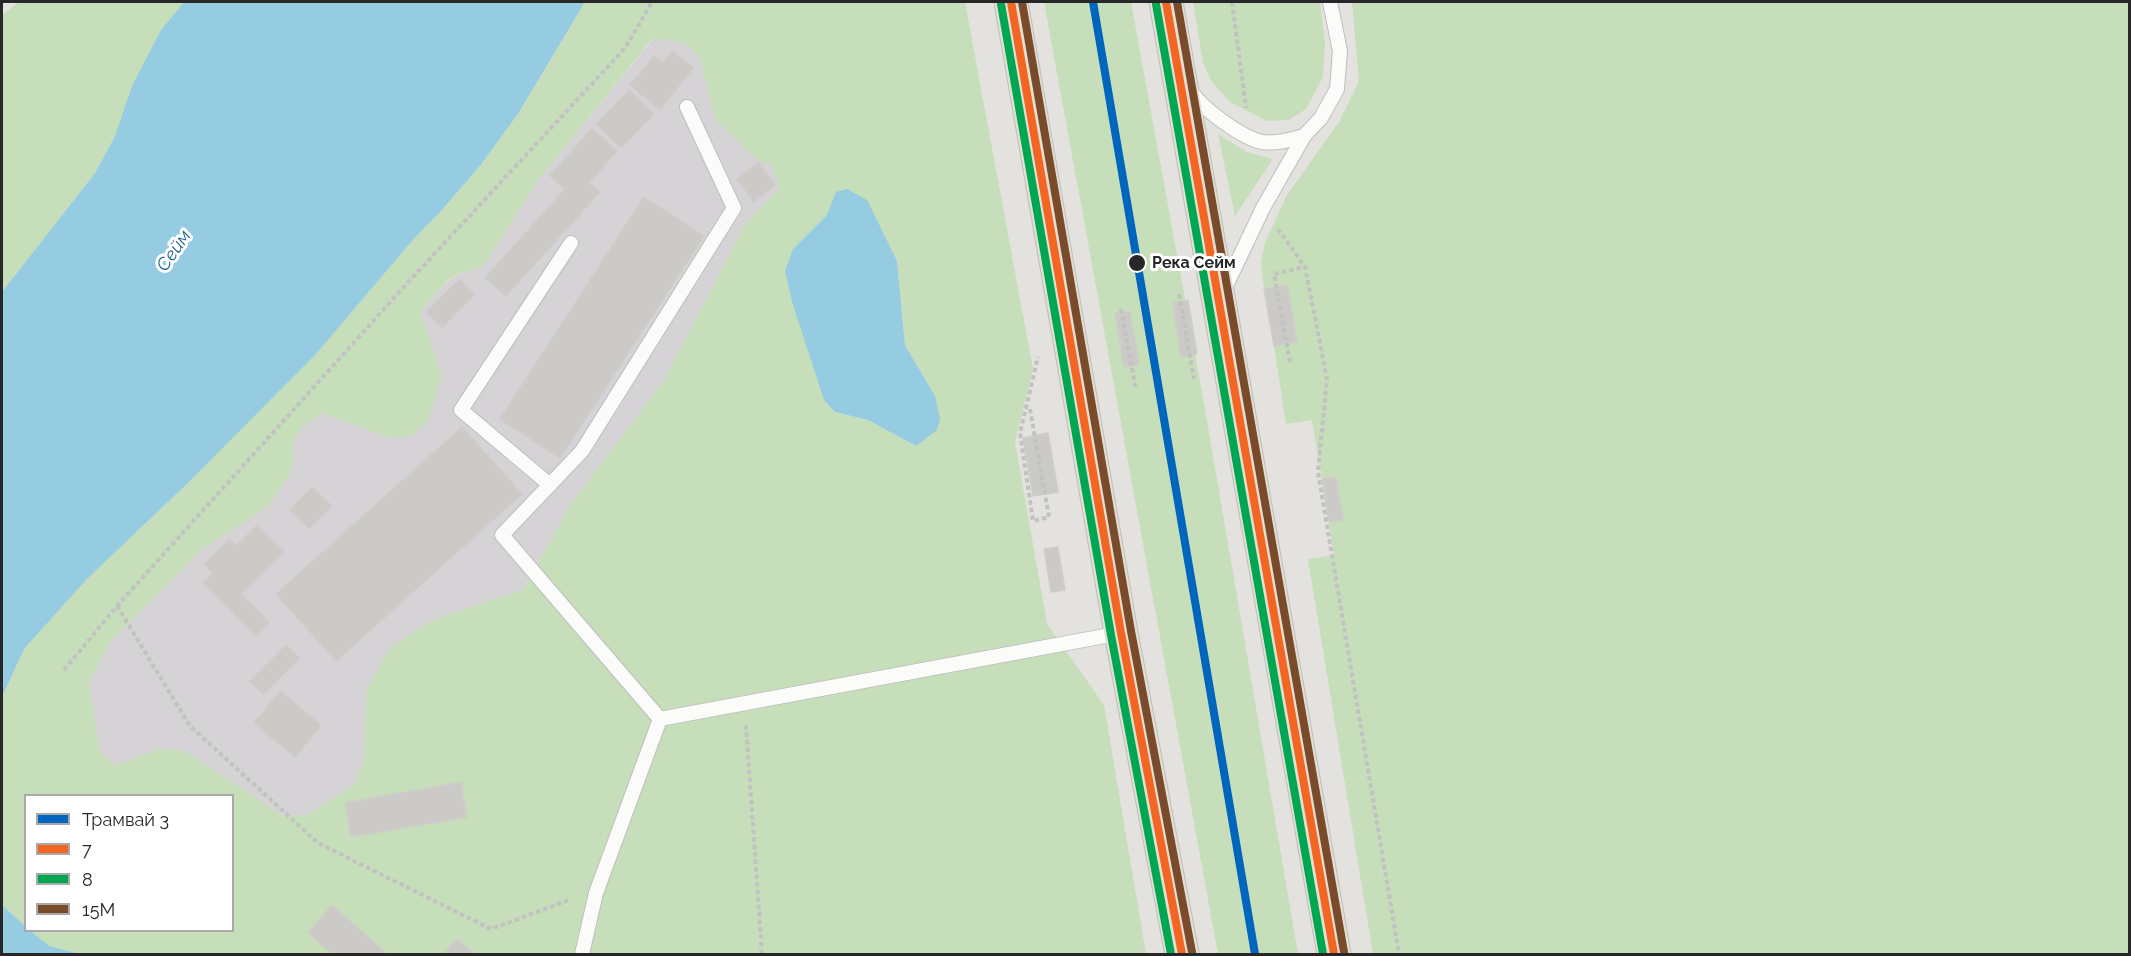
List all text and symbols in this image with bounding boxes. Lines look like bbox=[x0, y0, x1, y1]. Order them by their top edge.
water label: Сейм bbox=[152, 226, 196, 276]
marker: Река Сейм bbox=[1127, 253, 1147, 273]
place label: Река Сейм bbox=[1152, 253, 1236, 273]
legend bbox=[24, 794, 234, 932]
text: Трамвай 3 bbox=[82, 809, 169, 830]
text: 7 bbox=[82, 839, 92, 860]
text: 8 bbox=[82, 869, 93, 890]
text: 15М bbox=[82, 899, 115, 920]

